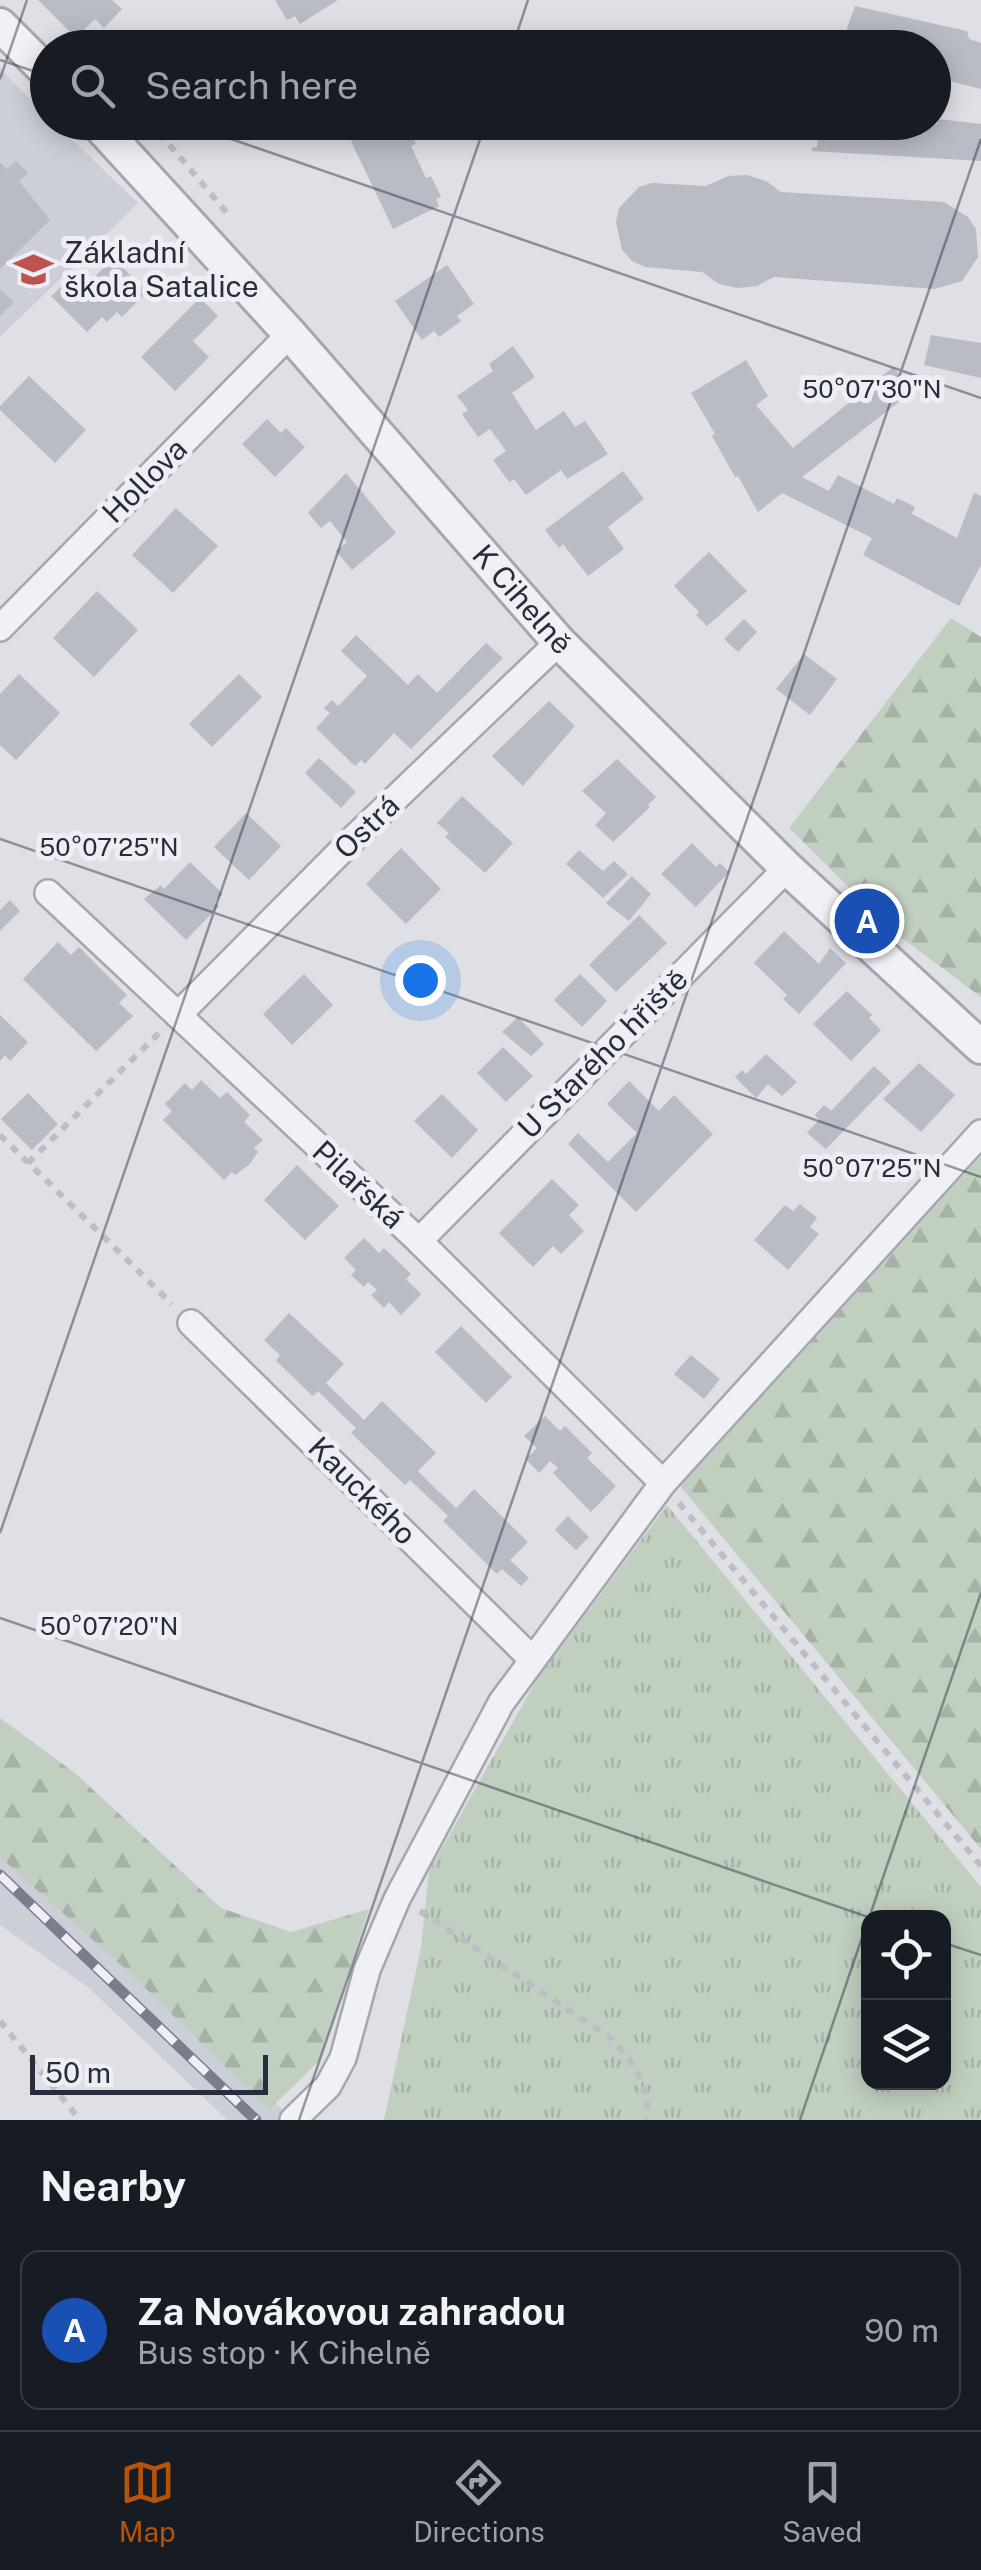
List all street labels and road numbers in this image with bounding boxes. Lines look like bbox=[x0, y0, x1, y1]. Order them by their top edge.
street label: Hollova bbox=[95, 431, 194, 530]
street label: K Cihelně bbox=[465, 537, 580, 661]
street label: Ostrá bbox=[326, 787, 406, 866]
street label: U Starého hřiště bbox=[510, 961, 695, 1146]
street label: Pilařská bbox=[305, 1133, 412, 1236]
street label: Kauckého bbox=[301, 1429, 424, 1552]

